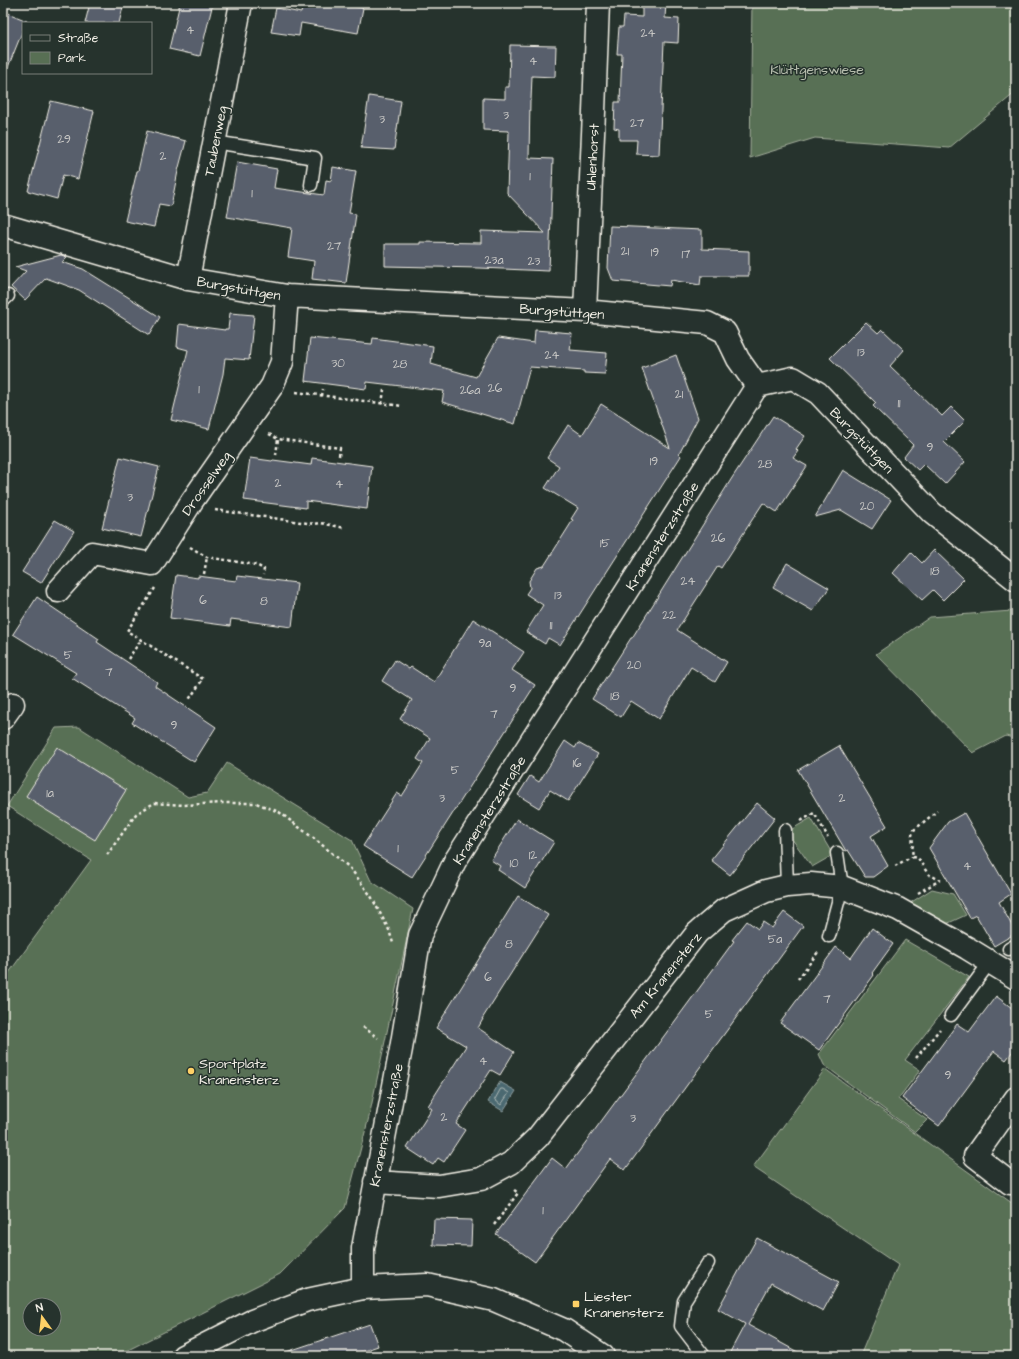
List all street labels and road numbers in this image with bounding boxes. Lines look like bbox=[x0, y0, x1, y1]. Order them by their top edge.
street label: Taubenweg bbox=[199, 104, 233, 178]
street label: Uhlenhorst bbox=[581, 123, 605, 191]
street label: Burgstüttgen bbox=[195, 272, 282, 306]
street label: Burgstüttgen bbox=[519, 299, 605, 325]
street label: Burgstüttgen bbox=[825, 403, 898, 478]
street label: Drosselweg bbox=[177, 447, 236, 520]
street label: Kranensterzstraße bbox=[621, 478, 705, 595]
street label: Kranensterzstraße bbox=[448, 752, 532, 869]
street label: Am Kranensterz bbox=[625, 928, 707, 1023]
street label: Kranensterzstraße bbox=[365, 1062, 409, 1188]

